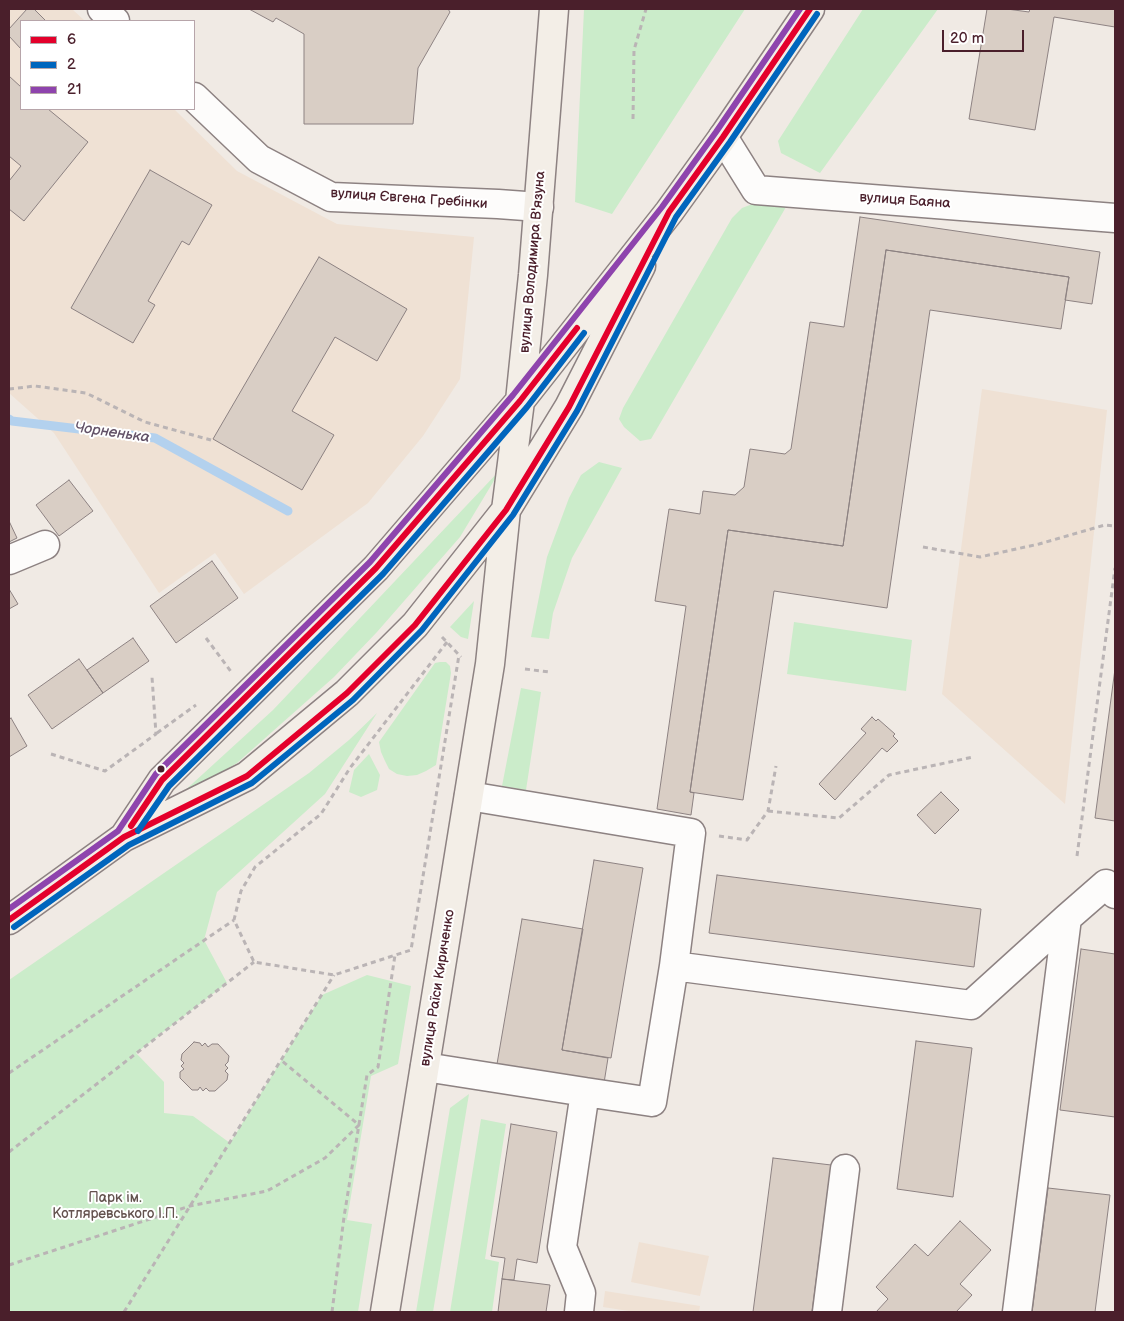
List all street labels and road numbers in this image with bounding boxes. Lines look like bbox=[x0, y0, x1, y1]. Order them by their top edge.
street label: вулиця Володимира В'язуна bbox=[517, 170, 549, 354]
street label: вулиця Євгена Гребінки bbox=[330, 185, 488, 213]
street label: вулиця Баяна bbox=[859, 189, 951, 213]
street label: вулиця Раїси Кириченко bbox=[417, 909, 459, 1067]

